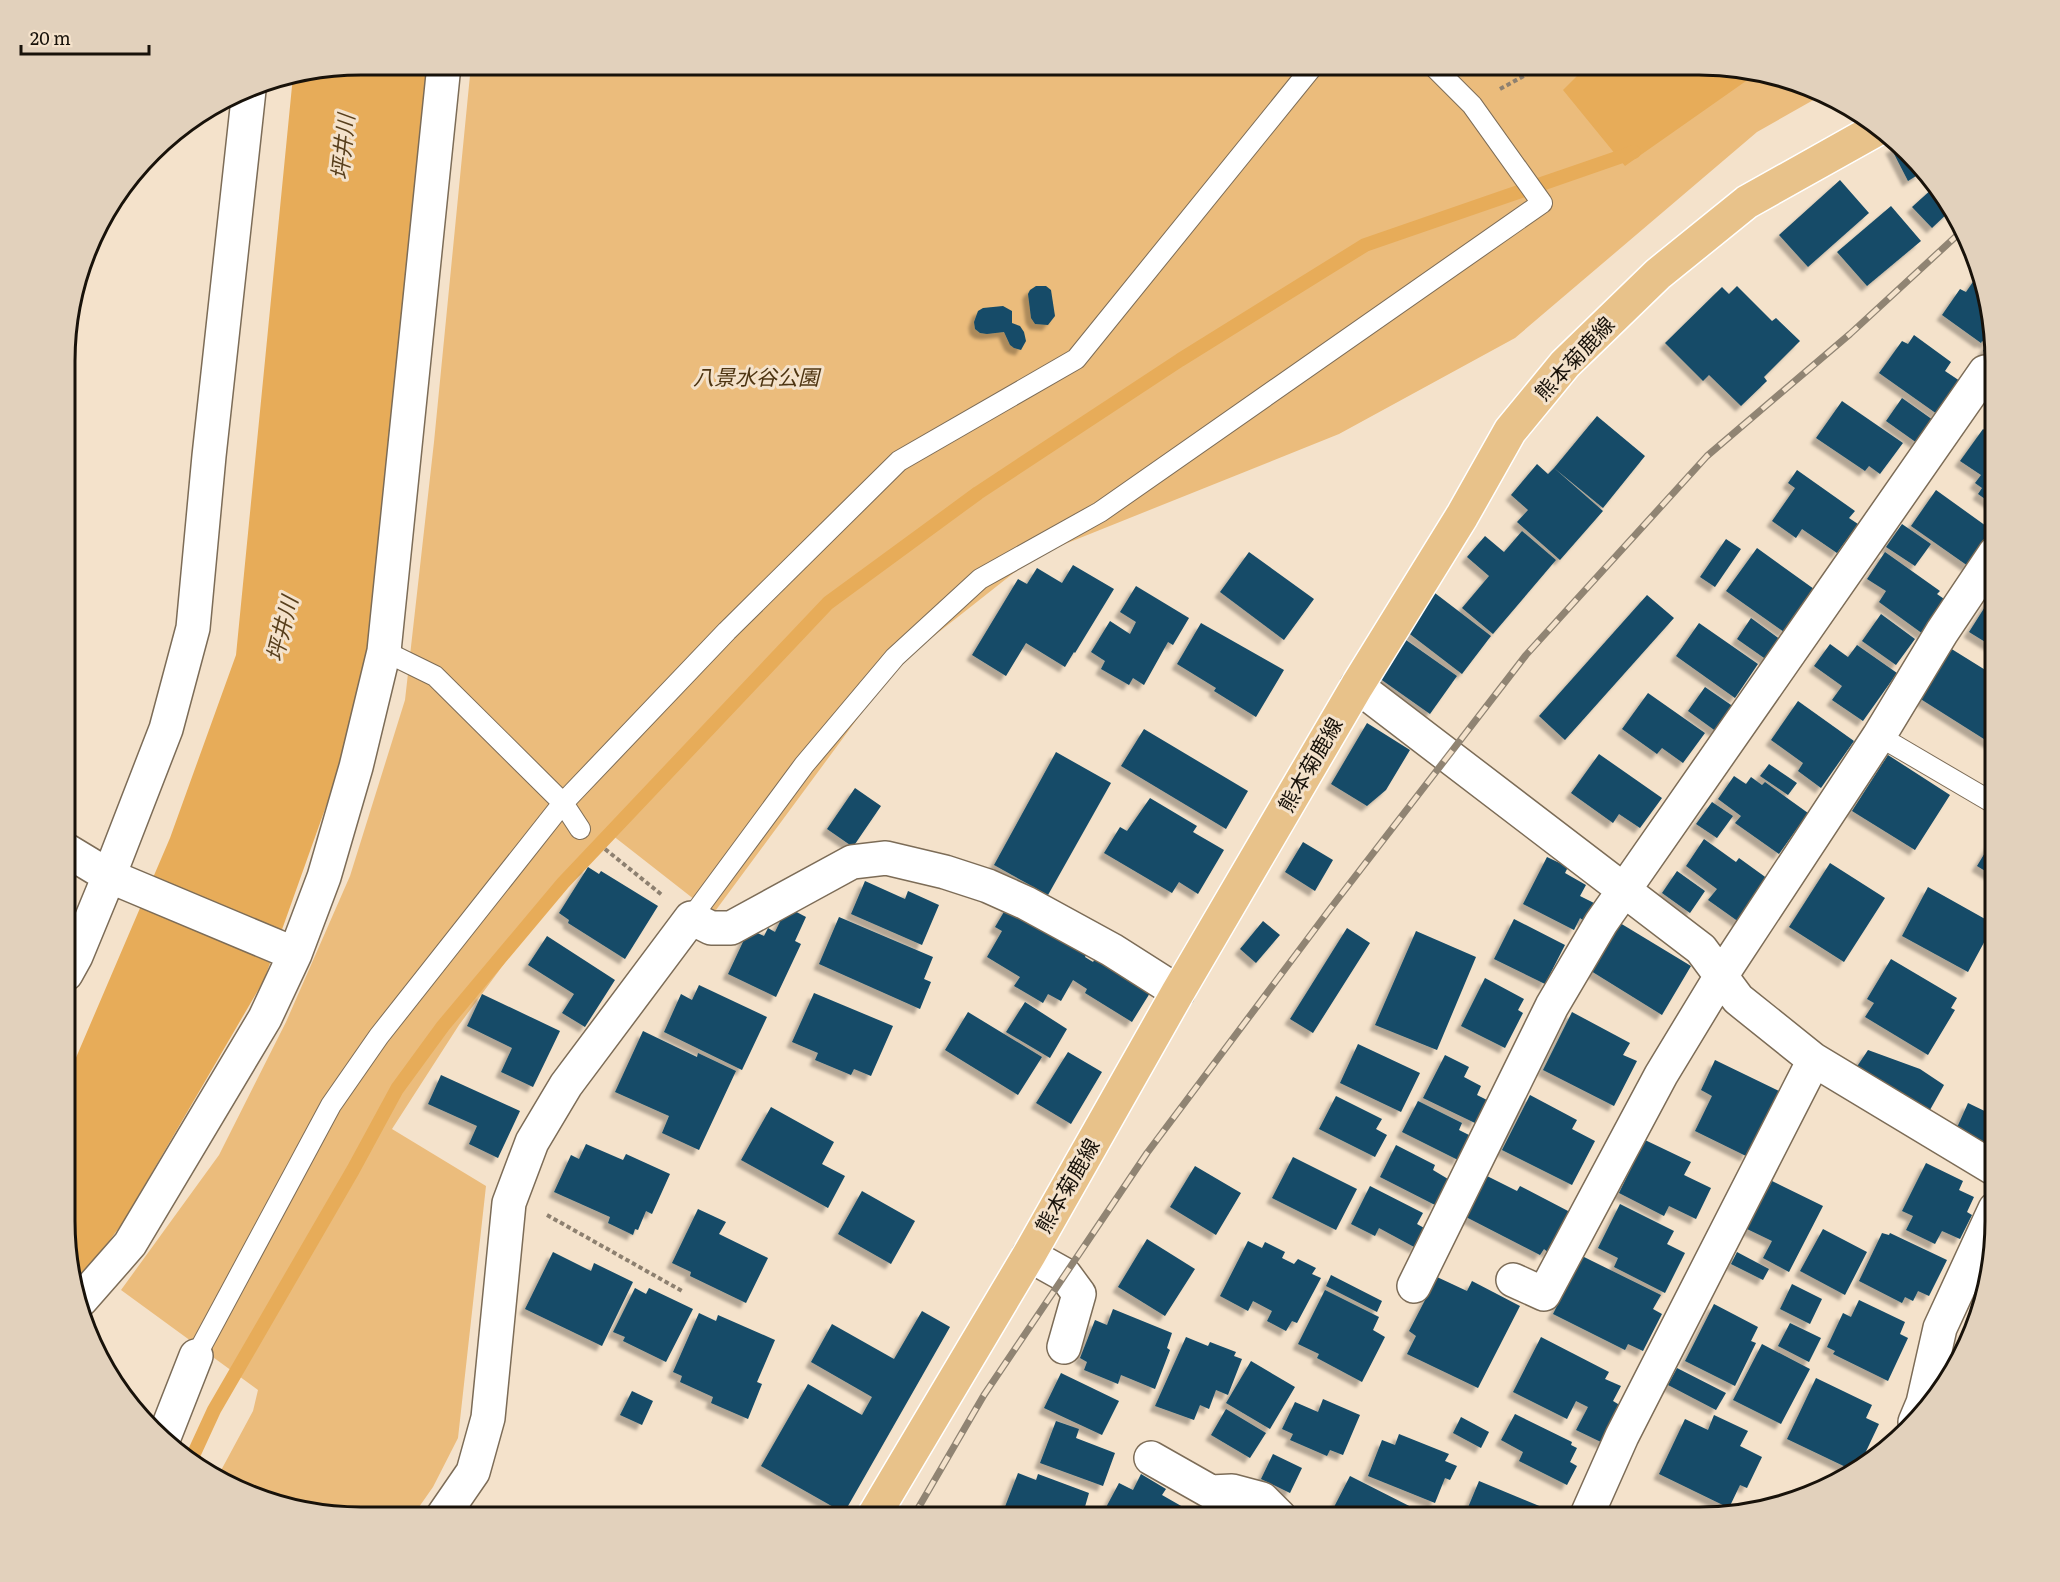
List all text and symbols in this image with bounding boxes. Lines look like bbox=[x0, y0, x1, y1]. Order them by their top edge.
scale bar bbox=[21, 18, 148, 56]
text: 20 m bbox=[30, 24, 71, 51]
water label: 坪井川 bbox=[322, 110, 362, 181]
street label: 熊本菊鹿線 bbox=[1526, 308, 1620, 406]
park label: 八景水谷公園 bbox=[693, 360, 822, 391]
water label: 坪井川 bbox=[257, 591, 305, 665]
street label: 熊本菊鹿線 bbox=[1269, 711, 1349, 817]
street label: 熊本菊鹿線 bbox=[1026, 1132, 1106, 1238]

